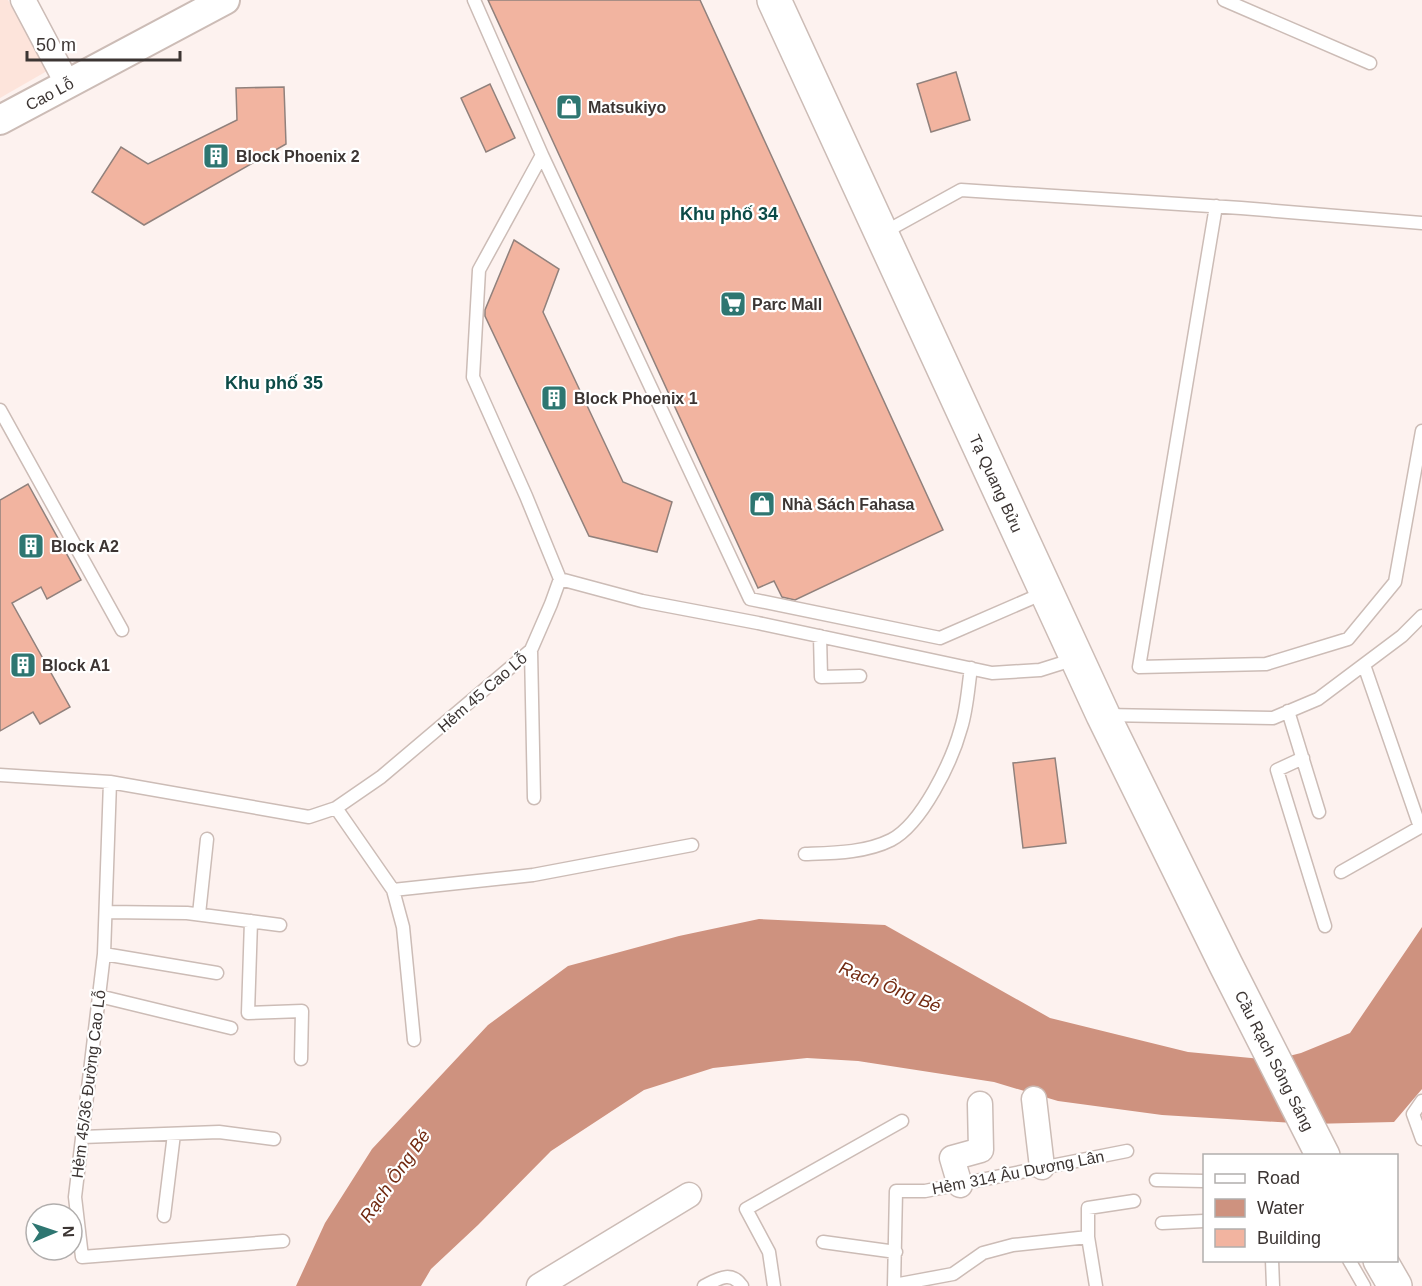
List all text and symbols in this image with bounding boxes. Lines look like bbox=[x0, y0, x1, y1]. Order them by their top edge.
scale bar bbox=[27, 24, 180, 62]
text: 50 m bbox=[36, 35, 76, 55]
street label: Cao Lỗ bbox=[23, 74, 77, 114]
shop icon: Matsukiyo bbox=[554, 92, 584, 122]
place label: Matsukiyo bbox=[588, 99, 666, 116]
building icon: Block Phoenix 2 bbox=[201, 141, 231, 171]
place label: Block Phoenix 2 bbox=[236, 148, 360, 165]
district label: Khu phố 34 bbox=[680, 204, 778, 224]
supermarket icon: Parc Mall bbox=[718, 289, 748, 319]
place label: Parc Mall bbox=[752, 296, 822, 313]
district label: Khu phố 35 bbox=[225, 373, 323, 393]
building icon: Block Phoenix 1 bbox=[539, 383, 569, 413]
place label: Block Phoenix 1 bbox=[574, 390, 698, 407]
street label: Tạ Quang Bửu bbox=[966, 432, 1026, 535]
shop icon: Nhà Sách Fahasa bbox=[747, 489, 777, 519]
place label: Nhà Sách Fahasa bbox=[782, 496, 915, 513]
building icon: Block A2 bbox=[16, 531, 46, 561]
place label: Block A2 bbox=[51, 538, 119, 555]
street label: Hẻm 45 Cao Lỗ bbox=[434, 648, 530, 736]
building icon: Block A1 bbox=[8, 650, 38, 680]
place label: Block A1 bbox=[42, 657, 110, 674]
water label: Rạch Ông Bé bbox=[836, 957, 944, 1017]
street label: Cầu Rạch Sông Sáng bbox=[1232, 988, 1317, 1134]
street label: Hẻm 45/36 Đường Cao Lỗ bbox=[68, 989, 108, 1179]
water label: Rạch Ông Bé bbox=[355, 1125, 434, 1226]
street label: Hẻm 314 Âu Dương Lân bbox=[930, 1146, 1106, 1198]
legend bbox=[1203, 1154, 1398, 1262]
text: Road bbox=[1257, 1168, 1300, 1188]
text: Water bbox=[1257, 1198, 1304, 1218]
north arrow bbox=[24, 1202, 84, 1262]
text: N bbox=[60, 1225, 77, 1238]
text: Building bbox=[1257, 1228, 1321, 1248]

